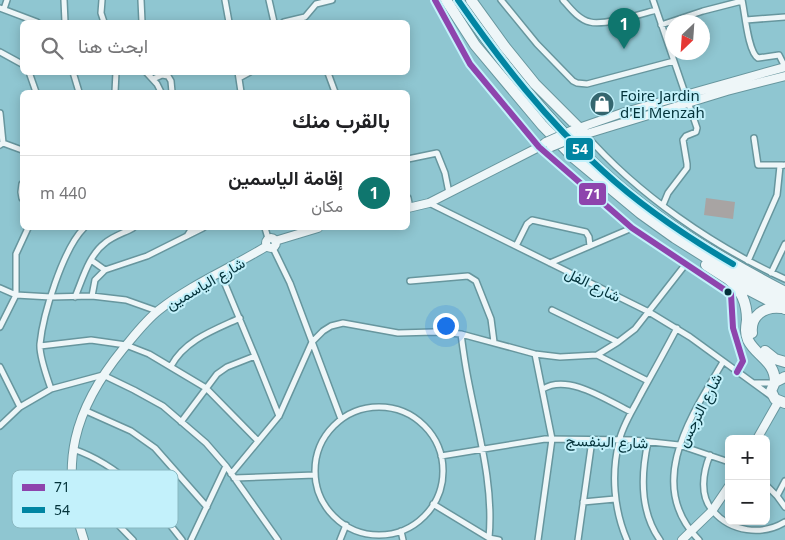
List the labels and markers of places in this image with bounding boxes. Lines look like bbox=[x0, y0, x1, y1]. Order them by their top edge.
pin: 1 bbox=[608, 8, 640, 49]
place label: Foire Jardin d'El Menzah bbox=[620, 85, 705, 122]
shop icon: Foire Jardin d'El Menzah bbox=[589, 91, 615, 117]
unlabelled marker bbox=[723, 287, 733, 297]

